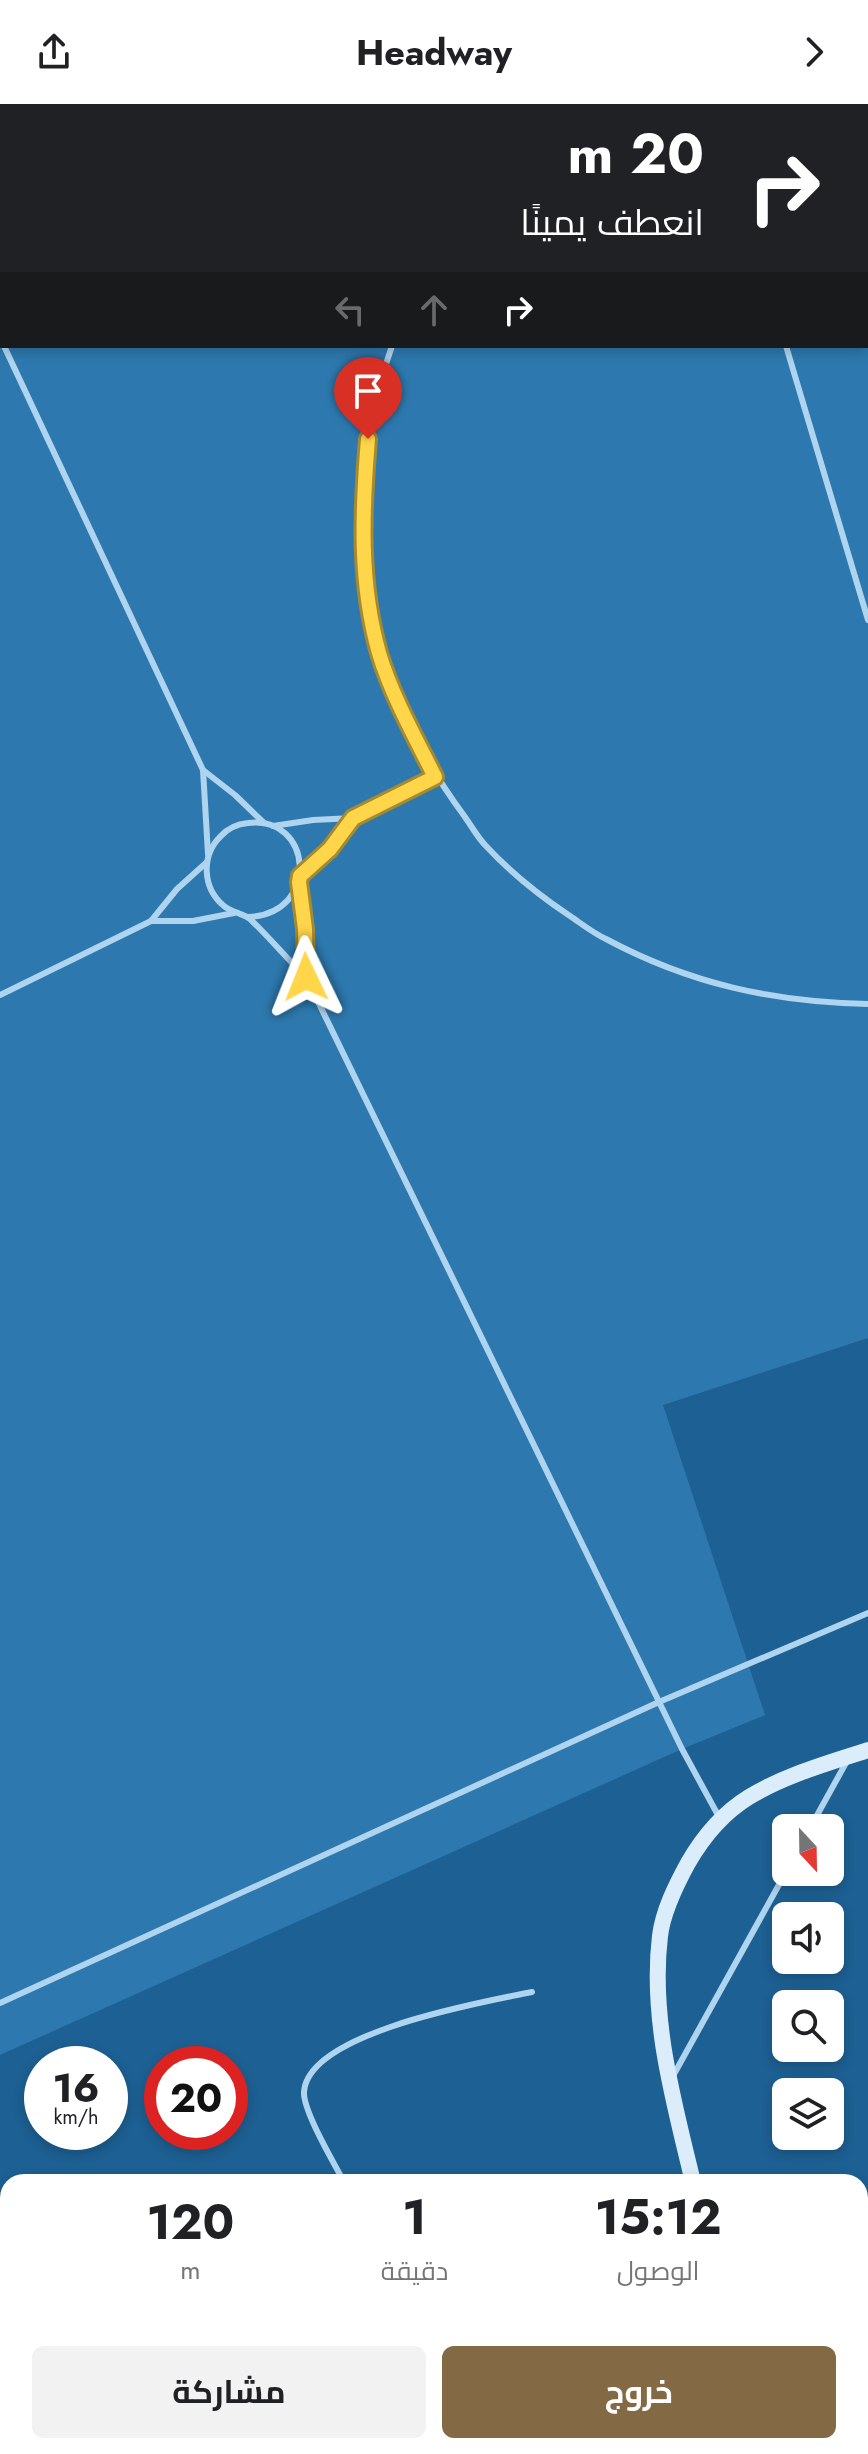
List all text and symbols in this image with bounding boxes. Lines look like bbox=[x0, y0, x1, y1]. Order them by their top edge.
text: Headway bbox=[356, 26, 512, 78]
icon: share bbox=[32, 30, 76, 74]
icon: forward bbox=[792, 30, 836, 74]
text: 20 m bbox=[567, 113, 704, 194]
icon: right bbox=[732, 136, 836, 240]
text: انعطف يمينًا bbox=[520, 196, 704, 248]
icon: left bbox=[328, 288, 372, 332]
icon: ahead bbox=[412, 288, 456, 332]
icon: right bbox=[496, 288, 540, 332]
pin bbox=[334, 357, 402, 439]
icon: arrive bbox=[346, 369, 390, 413]
position arrow bbox=[264, 935, 348, 1019]
north arrow bbox=[772, 1814, 844, 1886]
map controls bbox=[772, 1814, 844, 2150]
button: sound bbox=[772, 1902, 844, 1974]
button: search bbox=[772, 1990, 844, 2062]
speed limit sign: 20 bbox=[144, 2046, 248, 2150]
text: 16 bbox=[52, 2059, 100, 2117]
button: layers bbox=[772, 2078, 844, 2150]
text: km/h bbox=[53, 2103, 99, 2132]
text: 1 bbox=[402, 2183, 427, 2252]
text: 15:12 bbox=[595, 2183, 722, 2252]
text: 120 bbox=[146, 2188, 234, 2257]
text: m bbox=[180, 2251, 200, 2289]
text: دقيقة bbox=[381, 2252, 448, 2290]
text: الوصول bbox=[617, 2252, 700, 2290]
button: مشاركة bbox=[32, 2346, 426, 2438]
button: خروج bbox=[442, 2346, 836, 2438]

